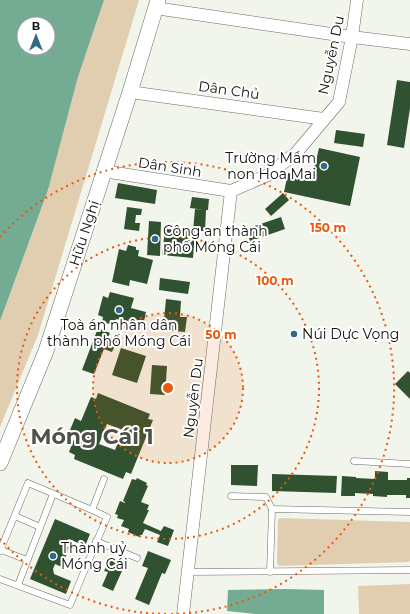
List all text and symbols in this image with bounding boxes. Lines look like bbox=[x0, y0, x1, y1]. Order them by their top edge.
street label: Nguyễn Du bbox=[314, 14, 348, 96]
north arrow bbox=[16, 16, 56, 56]
text: B bbox=[32, 19, 40, 33]
street label: Dân Chủ bbox=[197, 77, 261, 103]
place label: Trường Mầm non Hoa Mai bbox=[225, 149, 316, 183]
street label: Dân Sinh bbox=[137, 153, 203, 181]
marker: Trường Mầm non Hoa Mai bbox=[319, 161, 329, 171]
street label: Hữu Nghị bbox=[65, 198, 103, 268]
text: 150 m bbox=[310, 220, 346, 235]
place label: Công an thành phố Móng Cái bbox=[163, 222, 268, 256]
marker: Công an thành phố Móng Cái bbox=[150, 234, 160, 244]
text: 100 m bbox=[257, 273, 293, 288]
marker: Toà án nhân dân thành phố Móng Cái bbox=[114, 305, 124, 315]
place label: Toà án nhân dân thành phố Móng Cái bbox=[47, 316, 191, 350]
place label: Núi Dực Vọng bbox=[302, 325, 399, 343]
text: 50 m bbox=[205, 327, 237, 342]
marker: Núi Dực Vọng bbox=[289, 329, 299, 339]
street label: Nguyễn Du bbox=[179, 357, 207, 439]
centre of rings bbox=[161, 381, 175, 395]
district label: Móng Cái 1 bbox=[30, 423, 154, 450]
place label: Thành uỷ Móng Cái bbox=[61, 539, 128, 573]
marker: Thành uỷ Móng Cái bbox=[48, 551, 58, 561]

